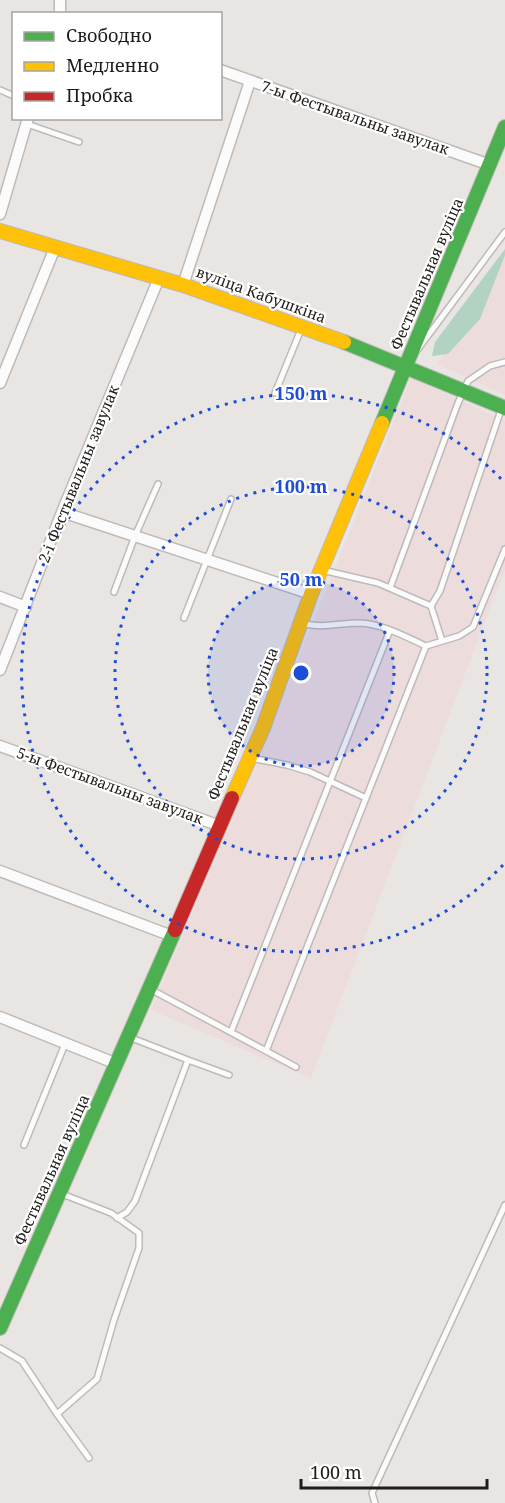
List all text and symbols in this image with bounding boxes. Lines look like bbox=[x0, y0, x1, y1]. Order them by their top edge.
legend bbox=[12, 12, 222, 120]
text: Свободно bbox=[66, 23, 152, 47]
text: Медленно bbox=[66, 53, 159, 77]
street label: 7-ы Фестывальны завулак bbox=[259, 75, 452, 159]
text: Пробка bbox=[66, 83, 133, 107]
street label: Фестывальная вуліца bbox=[385, 195, 467, 353]
street label: вуліца Кабушкіна bbox=[194, 261, 329, 327]
text: 150 m bbox=[275, 381, 328, 405]
street label: 2-і Фестывальны завулак bbox=[33, 382, 123, 566]
text: 100 m bbox=[275, 474, 328, 498]
text: 50 m bbox=[280, 567, 323, 591]
street label: Фестывальная вуліца bbox=[202, 644, 282, 803]
centre of rings bbox=[291, 663, 311, 683]
street label: 5-ы Фестывальны завулак bbox=[14, 742, 207, 828]
street label: Фестывальная вуліца bbox=[9, 1091, 93, 1248]
scale bar bbox=[301, 1452, 487, 1490]
text: 100 m bbox=[310, 1460, 362, 1484]

